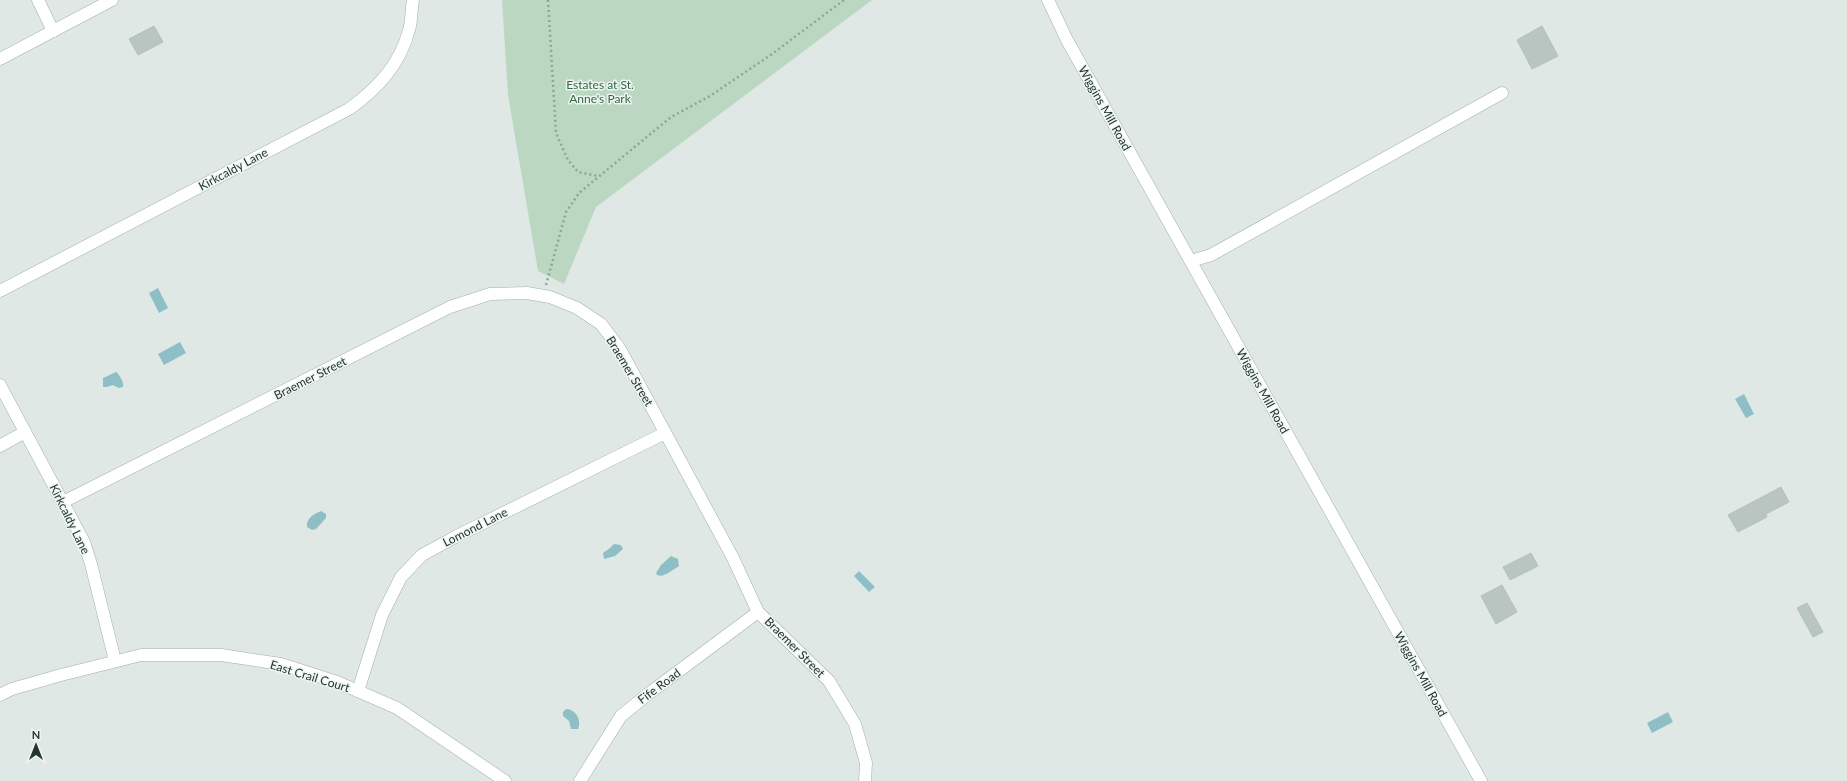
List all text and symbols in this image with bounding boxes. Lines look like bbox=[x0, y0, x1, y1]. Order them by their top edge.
street label: Wiggins Mill Road bbox=[1075, 63, 1135, 153]
park label: Estates at St. Anne's Park bbox=[566, 77, 634, 106]
street label: Kirkcaldy Lane bbox=[196, 144, 270, 194]
street label: Braemer Street bbox=[603, 333, 657, 409]
street label: Wiggins Mill Road bbox=[1233, 346, 1293, 436]
street label: Braemer Street bbox=[271, 353, 349, 403]
street label: Kirkcaldy Lane bbox=[47, 481, 93, 557]
street label: Lomond Lane bbox=[440, 504, 510, 550]
street label: Braemer Street bbox=[762, 614, 829, 681]
street label: Wiggins Mill Road bbox=[1391, 629, 1451, 719]
street label: East Crail Court bbox=[268, 657, 352, 695]
street label: Fife Road bbox=[635, 665, 683, 707]
north arrow bbox=[16, 725, 56, 765]
text: N bbox=[32, 728, 40, 741]

